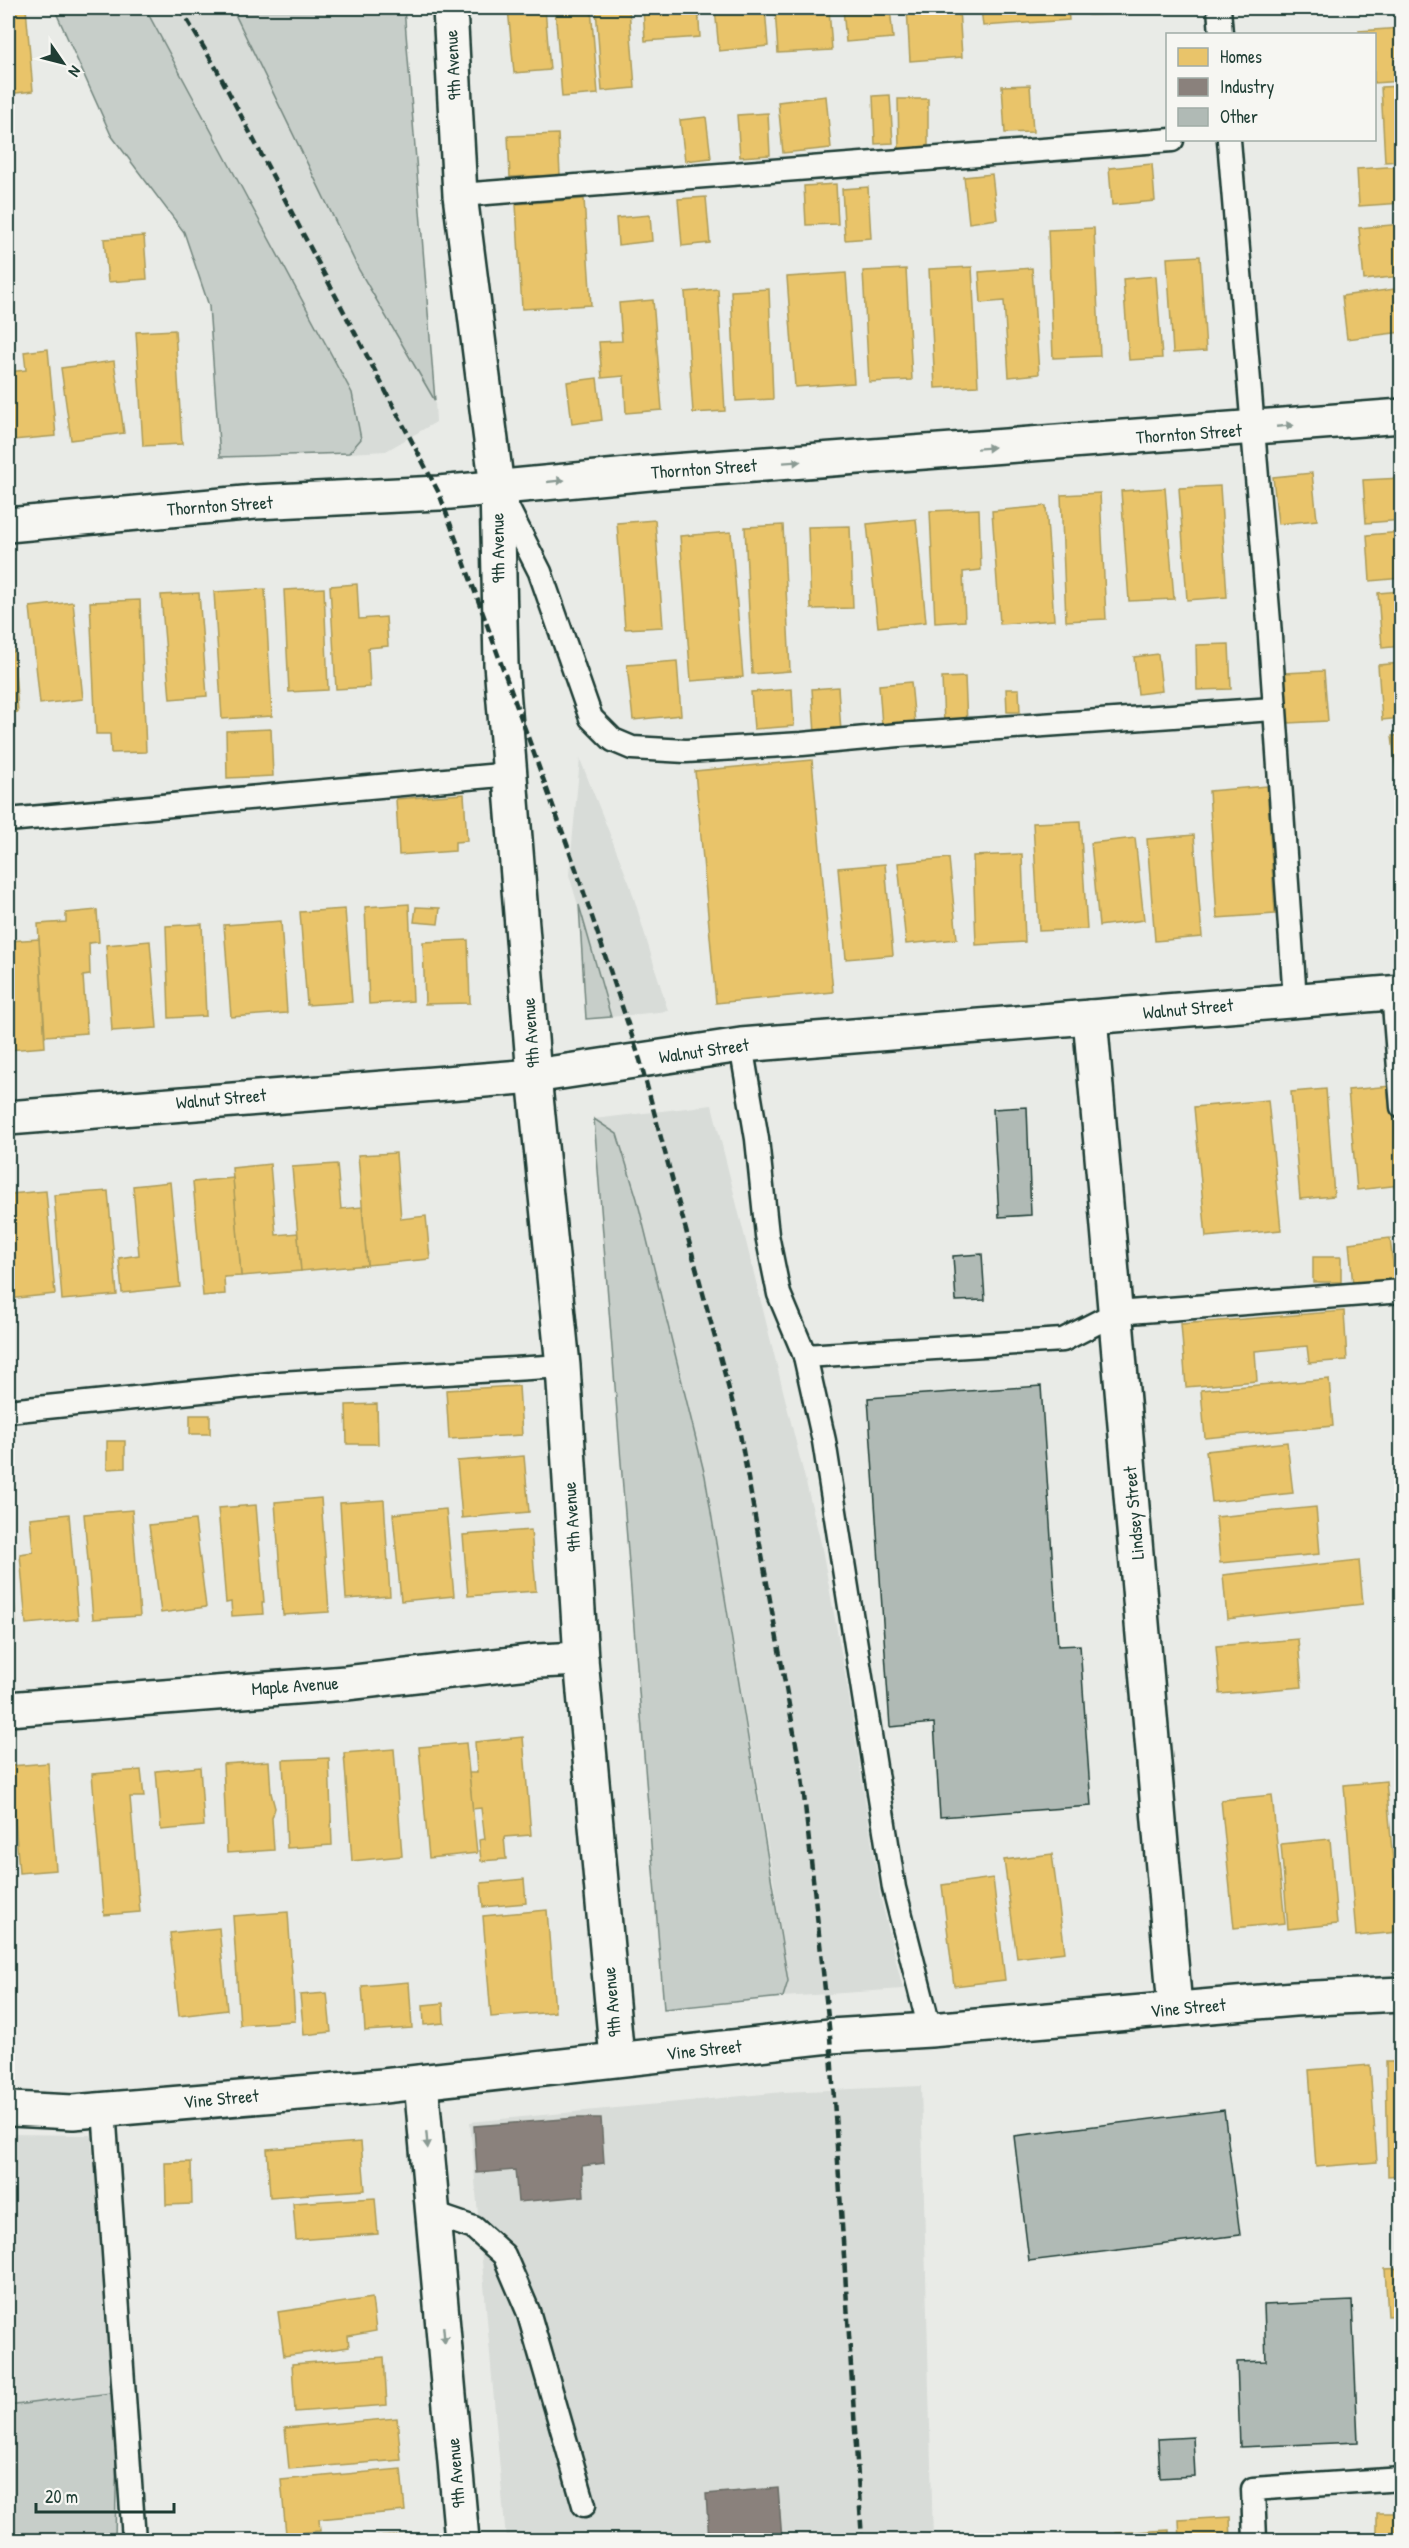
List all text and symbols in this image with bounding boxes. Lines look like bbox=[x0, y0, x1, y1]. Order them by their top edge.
street label: 9th Avenue bbox=[438, 29, 467, 101]
north arrow bbox=[33, 33, 93, 93]
legend bbox=[1166, 33, 1376, 141]
text: Homes bbox=[1220, 44, 1262, 69]
text: N bbox=[64, 62, 87, 82]
text: Industry bbox=[1220, 74, 1275, 99]
text: Other bbox=[1220, 104, 1258, 129]
street label: Thornton Street bbox=[1135, 417, 1243, 450]
one-way arrow bbox=[1276, 422, 1295, 431]
one-way arrow bbox=[977, 444, 996, 453]
street label: Thornton Street bbox=[650, 452, 758, 485]
one-way arrow bbox=[782, 458, 801, 467]
one-way arrow bbox=[546, 477, 565, 486]
street label: Thornton Street bbox=[166, 489, 274, 522]
street label: 9th Avenue bbox=[484, 513, 511, 583]
street label: Walnut Street bbox=[1142, 992, 1235, 1025]
street label: 9th Avenue bbox=[516, 997, 545, 1069]
street label: Walnut Street bbox=[657, 1032, 751, 1069]
street label: Walnut Street bbox=[175, 1082, 268, 1115]
street label: Lindsey Street bbox=[1117, 1465, 1150, 1561]
street label: 9th Avenue bbox=[557, 1481, 586, 1553]
street label: Maple Avenue bbox=[251, 1670, 339, 1701]
street label: 9th Avenue bbox=[596, 1966, 627, 2038]
street label: Vine Street bbox=[1149, 1992, 1227, 2023]
street label: Vine Street bbox=[665, 2033, 744, 2066]
street label: Vine Street bbox=[182, 2083, 260, 2114]
one-way arrow bbox=[422, 2131, 432, 2150]
one-way arrow bbox=[439, 2325, 449, 2344]
street label: 9th Avenue bbox=[440, 2437, 471, 2509]
scale bar bbox=[36, 2476, 174, 2514]
text: 20 m bbox=[45, 2484, 78, 2509]

